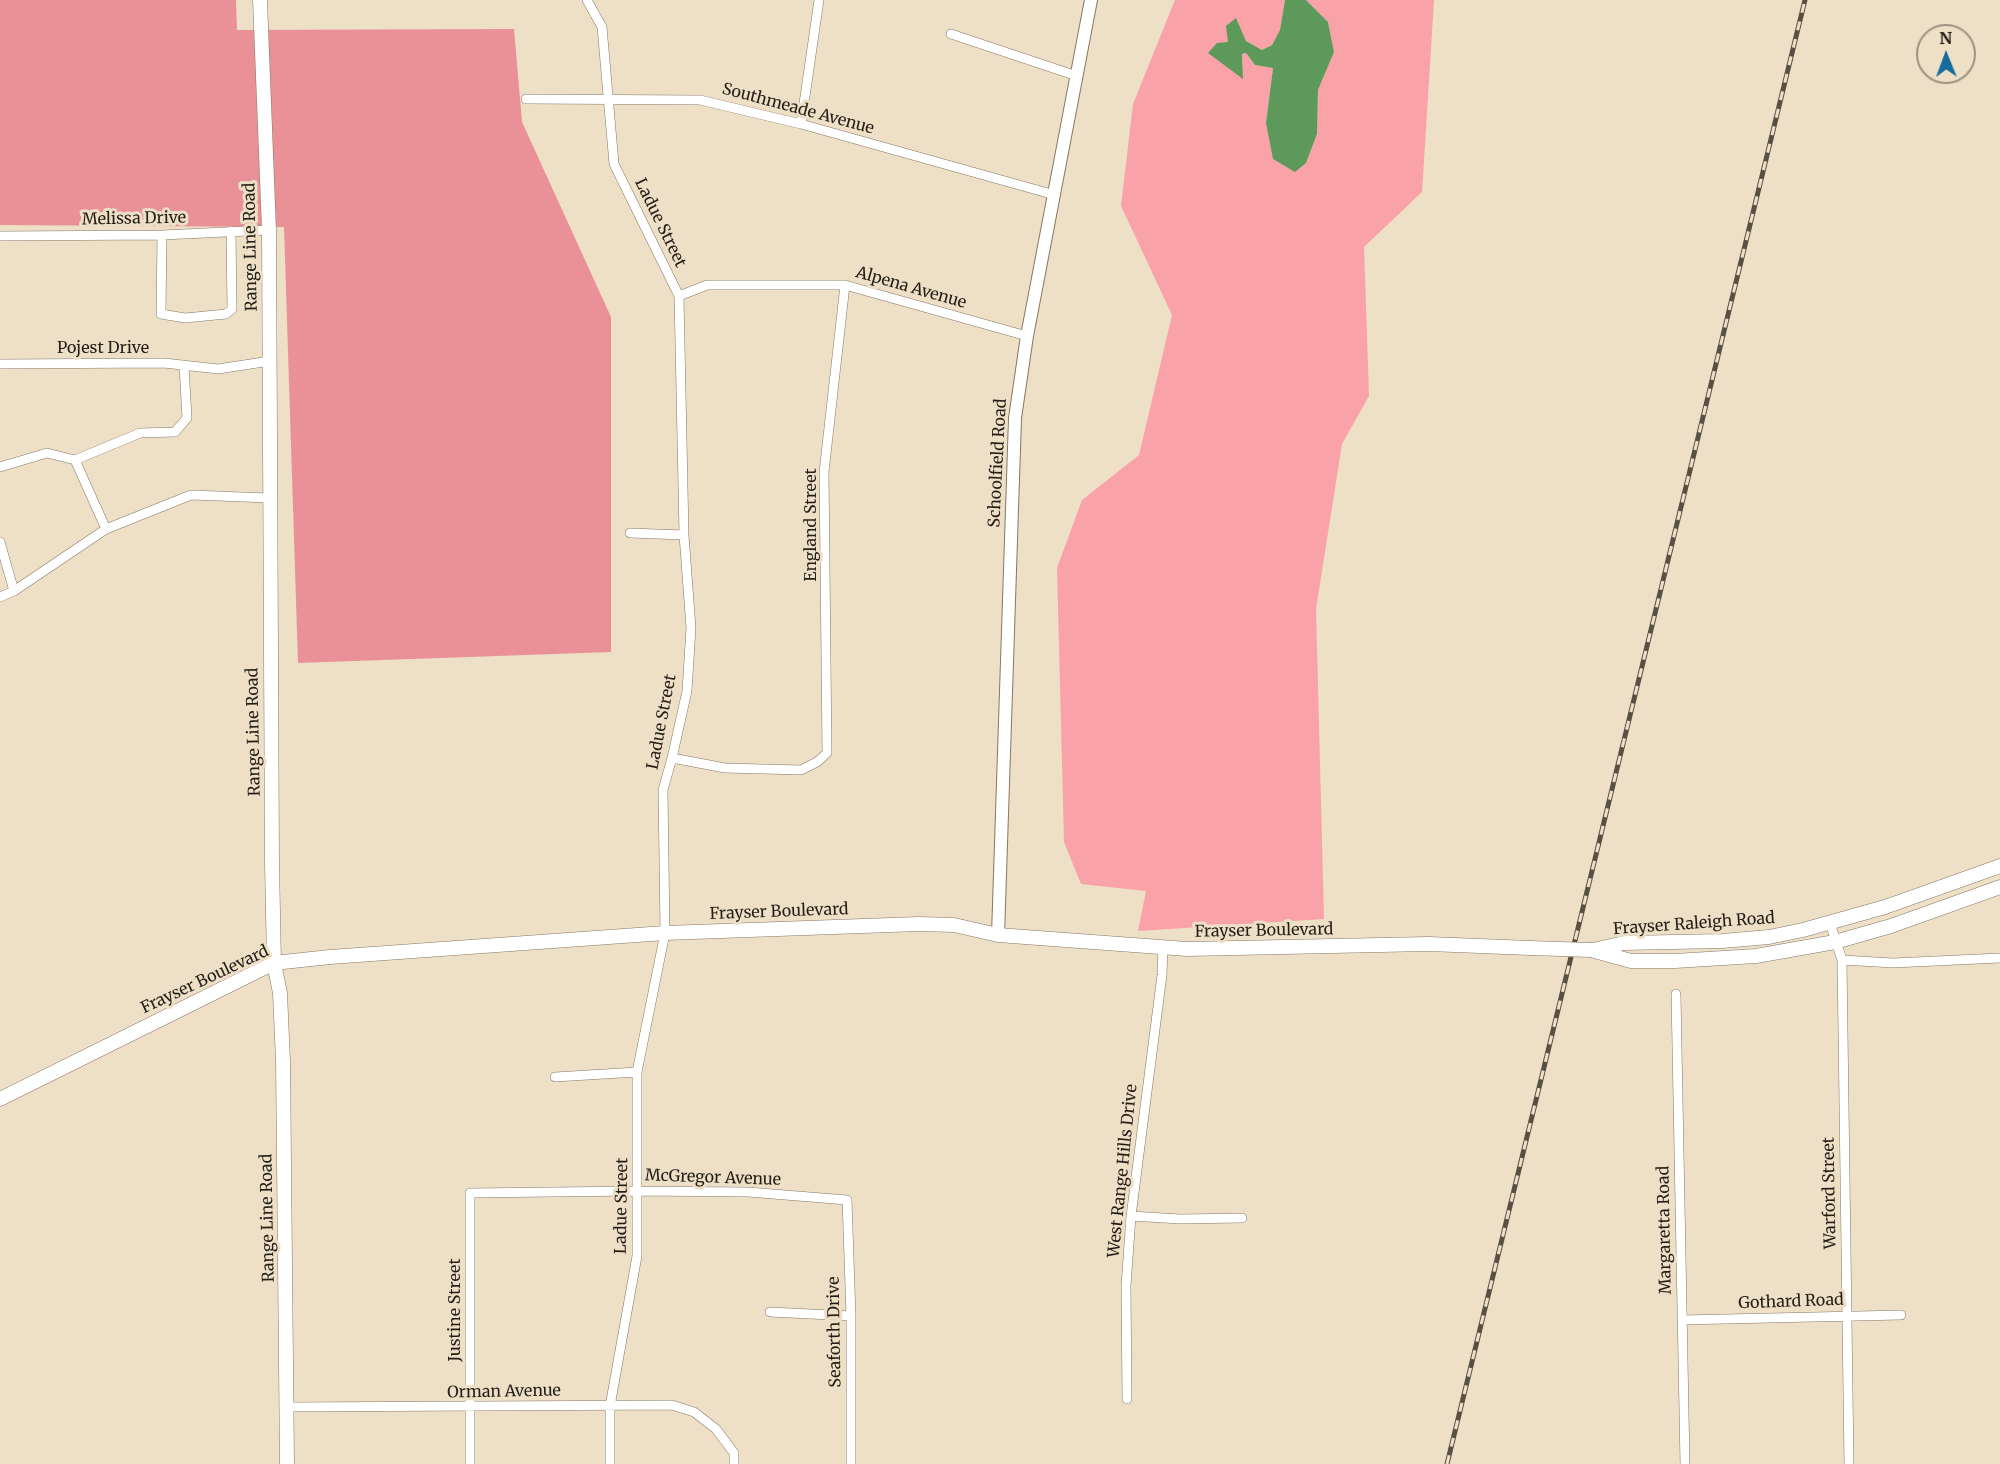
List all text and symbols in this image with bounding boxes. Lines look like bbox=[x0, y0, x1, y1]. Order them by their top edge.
north arrow bbox=[1916, 24, 1976, 84]
text: N bbox=[1939, 28, 1952, 48]
street label: Southmeade Avenue bbox=[720, 79, 876, 139]
street label: Ladue Street bbox=[630, 175, 690, 271]
street label: Range Line Road bbox=[240, 183, 262, 311]
street label: Melissa Drive bbox=[82, 208, 186, 230]
street label: Alpena Avenue bbox=[854, 263, 968, 313]
street label: Pojest Drive bbox=[57, 338, 149, 358]
street label: Schoolfield Road bbox=[985, 398, 1011, 528]
street label: England Street bbox=[801, 468, 821, 582]
street label: Range Line Road bbox=[243, 668, 265, 796]
street label: Ladue Street bbox=[643, 673, 681, 771]
street label: Frayser Boulevard bbox=[709, 900, 849, 924]
street label: Frayser Raleigh Road bbox=[1613, 909, 1775, 939]
street label: Frayser Boulevard bbox=[1194, 920, 1334, 942]
street label: Frayser Boulevard bbox=[138, 942, 272, 1018]
street label: West Range Hills Drive bbox=[1104, 1083, 1142, 1259]
street label: Warford Street bbox=[1819, 1137, 1841, 1249]
street label: Range Line Road bbox=[257, 1154, 279, 1282]
street label: Ladue Street bbox=[612, 1158, 632, 1254]
street label: McGregor Avenue bbox=[645, 1166, 781, 1190]
street label: Margaretta Road bbox=[1654, 1166, 1676, 1294]
street label: Justine Street bbox=[445, 1258, 465, 1362]
street label: Seaforth Drive bbox=[824, 1276, 846, 1388]
street label: Gothard Road bbox=[1738, 1291, 1844, 1313]
street label: Orman Avenue bbox=[447, 1381, 561, 1403]

